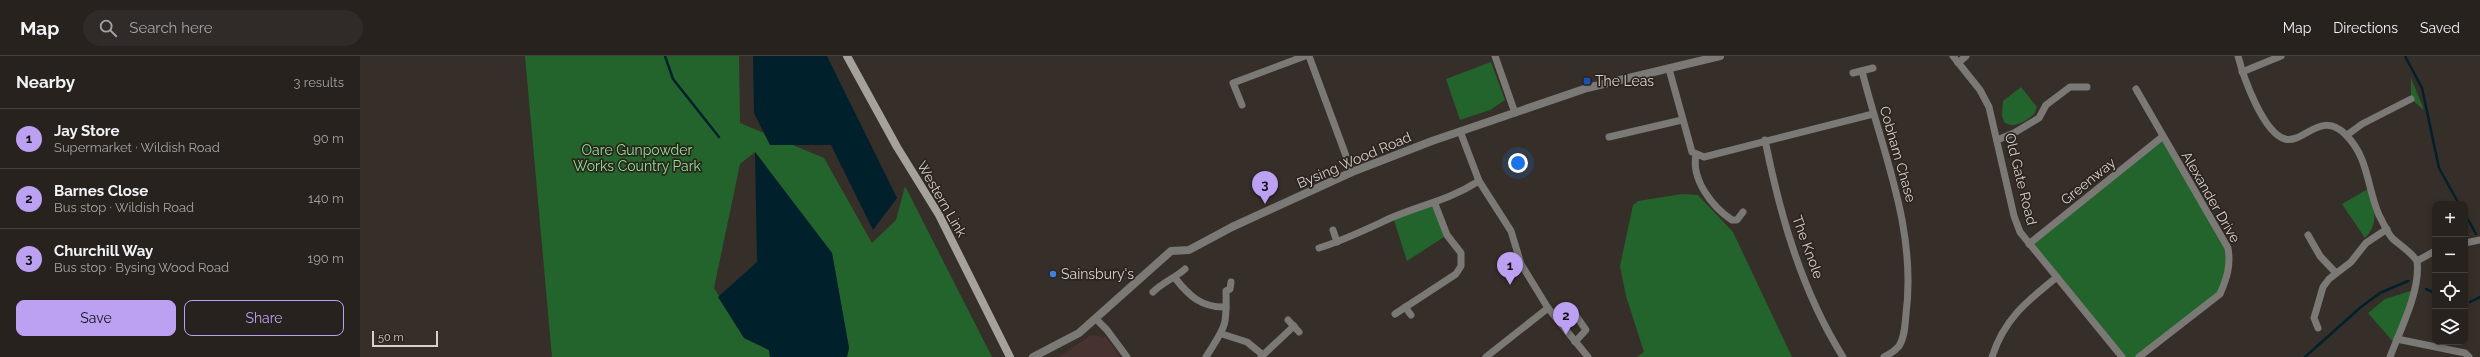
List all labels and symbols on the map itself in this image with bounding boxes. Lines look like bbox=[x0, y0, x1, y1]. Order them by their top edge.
place label: The Leas bbox=[1595, 73, 1654, 89]
marker: The Leas bbox=[1582, 76, 1592, 86]
street label: Cobham Chase bbox=[1877, 104, 1919, 204]
street label: Bysing Wood Road bbox=[1294, 129, 1414, 191]
street label: Old Gate Road bbox=[2002, 131, 2040, 227]
park label: Oare Gunpowder Works Country Park bbox=[573, 142, 702, 174]
street label: Alexander Drive bbox=[2178, 149, 2244, 245]
your location bbox=[1508, 153, 1528, 173]
street label: Greenway bbox=[2058, 154, 2119, 208]
street label: Western Link bbox=[914, 158, 970, 240]
pin: 3 bbox=[1252, 171, 1278, 204]
street label: The Knole bbox=[1789, 213, 1827, 281]
pin: 1 bbox=[1497, 252, 1523, 285]
place label: Sainsbury's bbox=[1061, 266, 1134, 282]
marker: Sainsbury's bbox=[1048, 269, 1058, 279]
pin: 2 bbox=[1553, 302, 1579, 335]
scale bar bbox=[372, 329, 438, 348]

